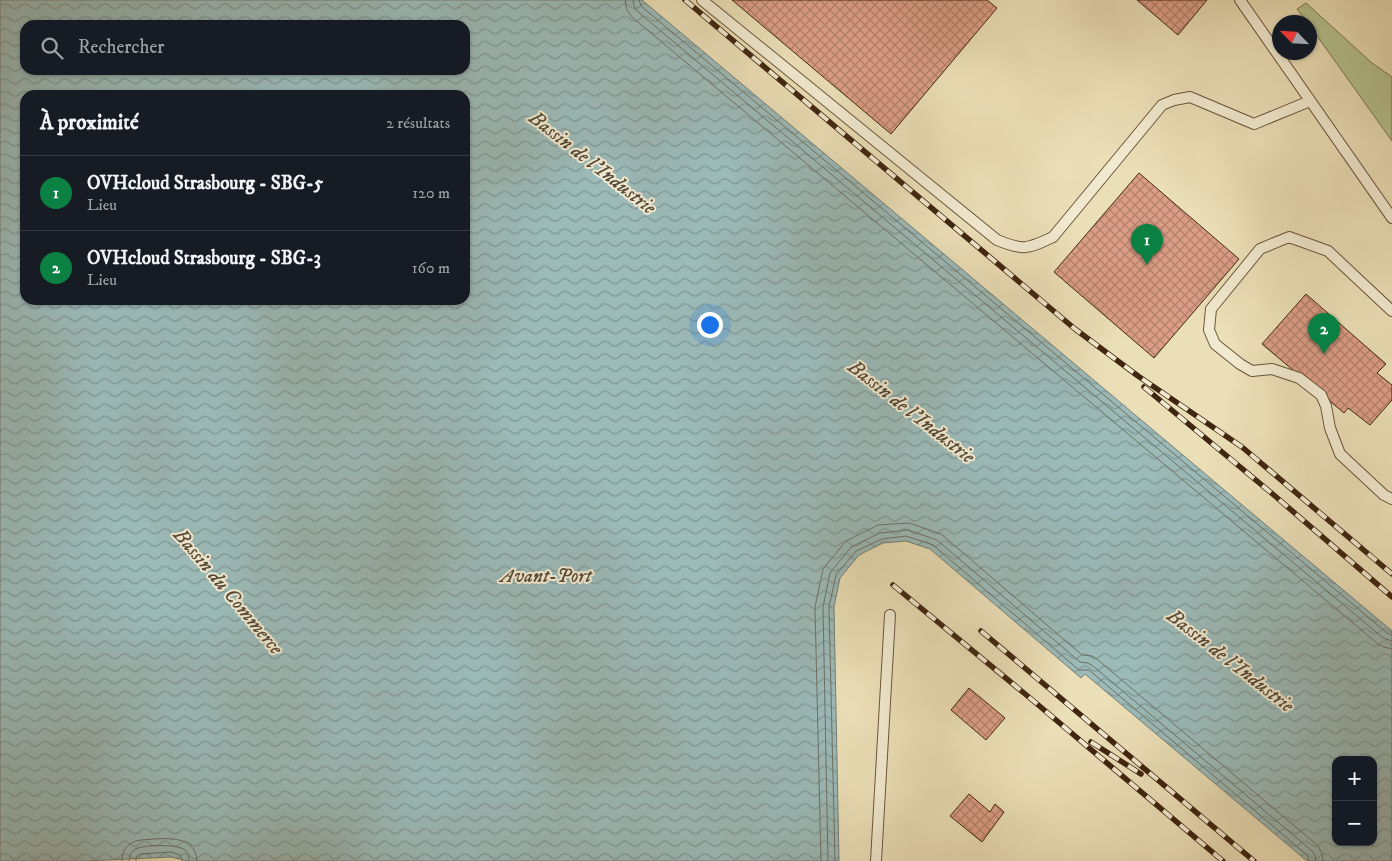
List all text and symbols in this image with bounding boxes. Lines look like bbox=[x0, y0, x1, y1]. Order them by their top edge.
north arrow bbox=[1272, 15, 1317, 60]
search box bbox=[20, 20, 470, 75]
icon: search bbox=[38, 34, 66, 62]
text: Rechercher bbox=[78, 36, 164, 59]
water label: Bassin de l'Industrie bbox=[523, 105, 662, 221]
text: À proximité bbox=[40, 110, 139, 136]
text: 2 résultats bbox=[386, 113, 450, 133]
text: OVHcloud Strasbourg - SBG-5 bbox=[87, 172, 323, 195]
text: 1 bbox=[53, 183, 59, 203]
text: 120 m bbox=[412, 183, 450, 203]
text: Lieu bbox=[87, 195, 117, 215]
pin: 1 bbox=[1131, 224, 1163, 265]
text: OVHcloud Strasbourg - SBG-3 bbox=[87, 247, 321, 270]
text: 2 bbox=[52, 258, 60, 278]
text: 160 m bbox=[412, 258, 450, 278]
text: Lieu bbox=[87, 270, 117, 290]
your location bbox=[697, 312, 723, 338]
pin: 2 bbox=[1308, 313, 1340, 354]
water label: Bassin de l'Industrie bbox=[842, 354, 981, 470]
water label: Bassin du Commerce bbox=[167, 523, 289, 661]
water label: Avant-Port bbox=[498, 564, 593, 589]
water label: Bassin de l'Industrie bbox=[1161, 603, 1300, 719]
map controls bbox=[1332, 756, 1377, 846]
button: + bbox=[1332, 756, 1377, 801]
button: − bbox=[1332, 801, 1377, 846]

